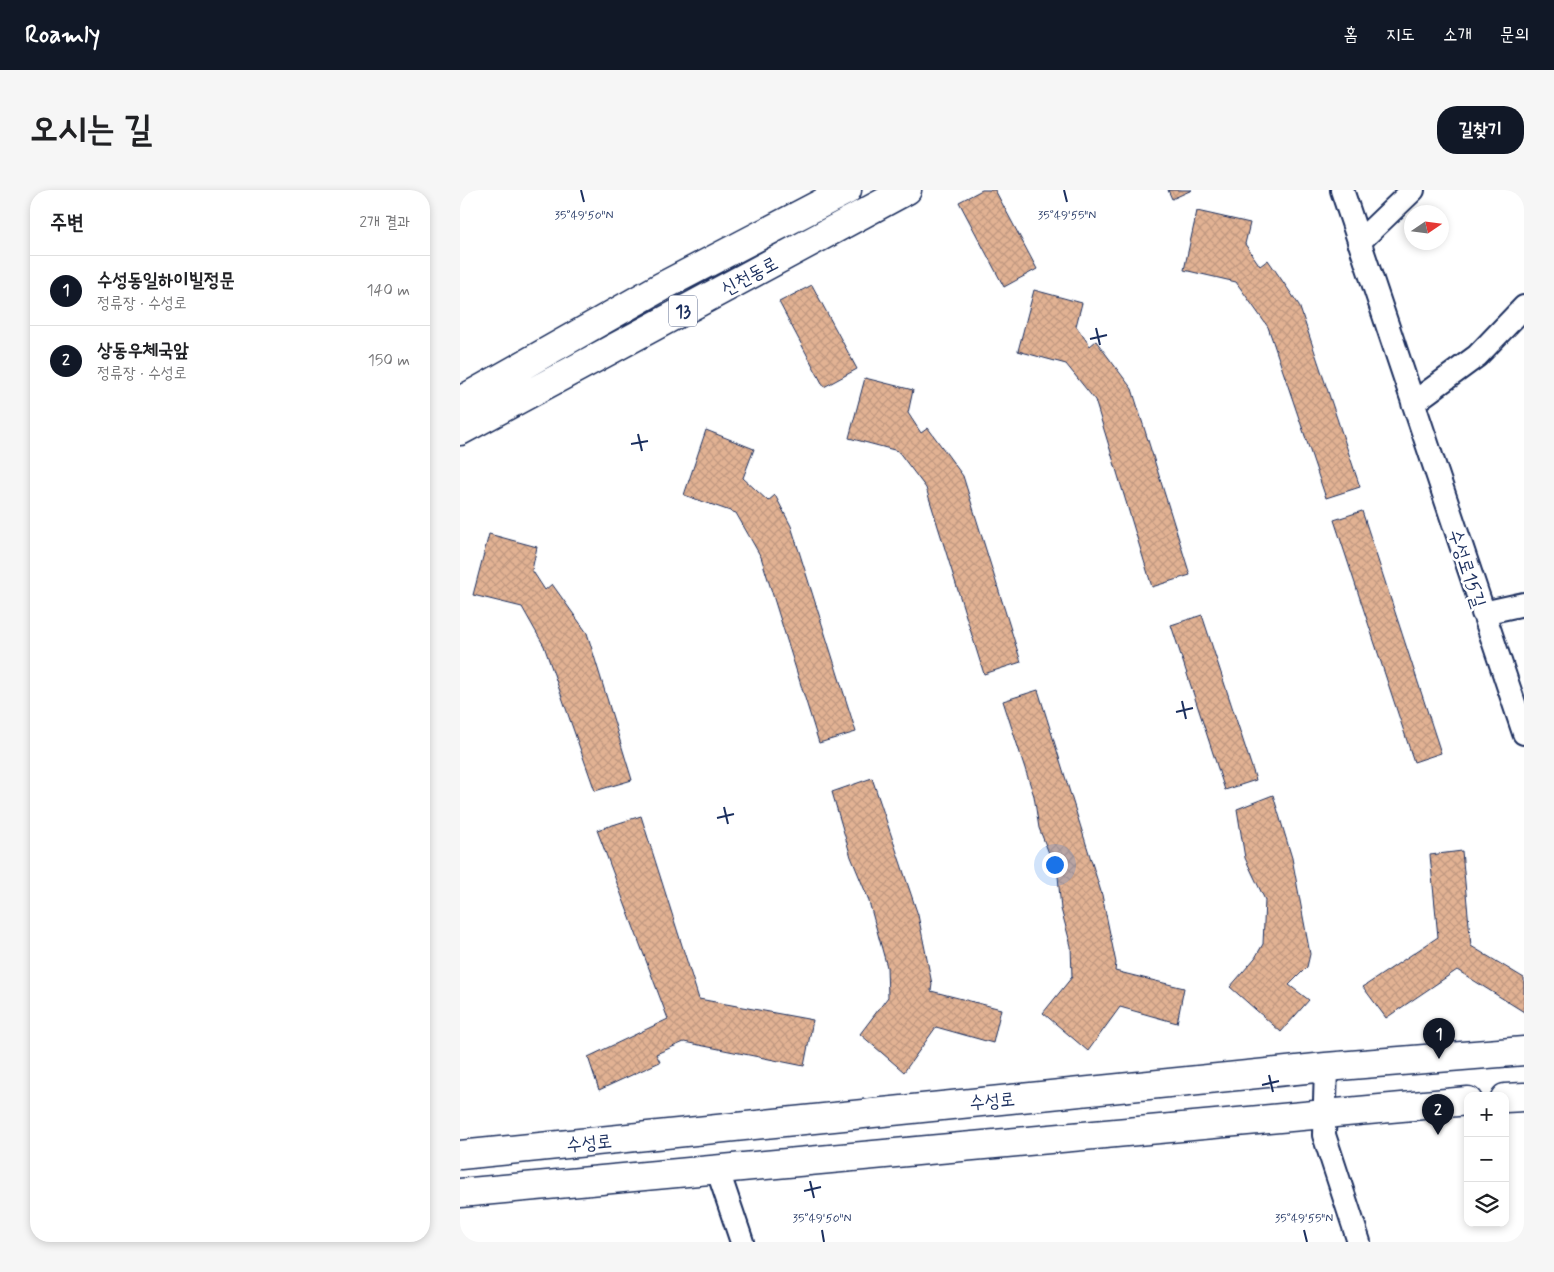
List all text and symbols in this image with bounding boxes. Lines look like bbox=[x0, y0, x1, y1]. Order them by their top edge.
text: Roamly bbox=[25, 20, 100, 51]
text: 홈 bbox=[1344, 23, 1358, 47]
text: 지도 bbox=[1386, 23, 1415, 47]
text: 소개 bbox=[1443, 23, 1472, 47]
text: 문의 bbox=[1500, 23, 1529, 47]
button: 길찾기 bbox=[1437, 106, 1524, 154]
text: 오시는 길 bbox=[30, 107, 152, 153]
north arrow bbox=[1404, 205, 1449, 250]
text: 35°49'50"N bbox=[555, 208, 613, 224]
text: 35°49'55"N bbox=[1038, 208, 1096, 224]
text: 주변 bbox=[50, 209, 84, 237]
text: 2개 결과 bbox=[359, 212, 410, 233]
street label: 신천동로 bbox=[717, 251, 783, 302]
text: 수성동일하이빌정문 bbox=[97, 268, 235, 293]
text: 1 bbox=[62, 280, 70, 301]
text: 140 m bbox=[366, 280, 410, 301]
text: 정류장 · 수성로 bbox=[97, 293, 187, 314]
road number: 13 bbox=[669, 295, 697, 326]
text: 상동우체국앞 bbox=[97, 338, 189, 363]
text: 2 bbox=[62, 350, 70, 371]
text: 150 m bbox=[368, 350, 410, 371]
text: 정류장 · 수성로 bbox=[97, 363, 187, 384]
street label: 수성로15길 bbox=[1442, 526, 1491, 611]
your location bbox=[1042, 852, 1068, 878]
pin: 1 bbox=[1423, 1018, 1455, 1059]
street label: 수성로 bbox=[968, 1087, 1016, 1116]
map controls bbox=[1464, 1092, 1509, 1227]
button: + bbox=[1464, 1092, 1509, 1137]
pin: 2 bbox=[1422, 1094, 1454, 1135]
street label: 수성로 bbox=[565, 1129, 613, 1158]
button: − bbox=[1464, 1137, 1509, 1182]
button: layers bbox=[1464, 1182, 1509, 1227]
text: 35°49'50"N bbox=[793, 1211, 851, 1227]
text: 35°49'55"N bbox=[1275, 1211, 1333, 1227]

